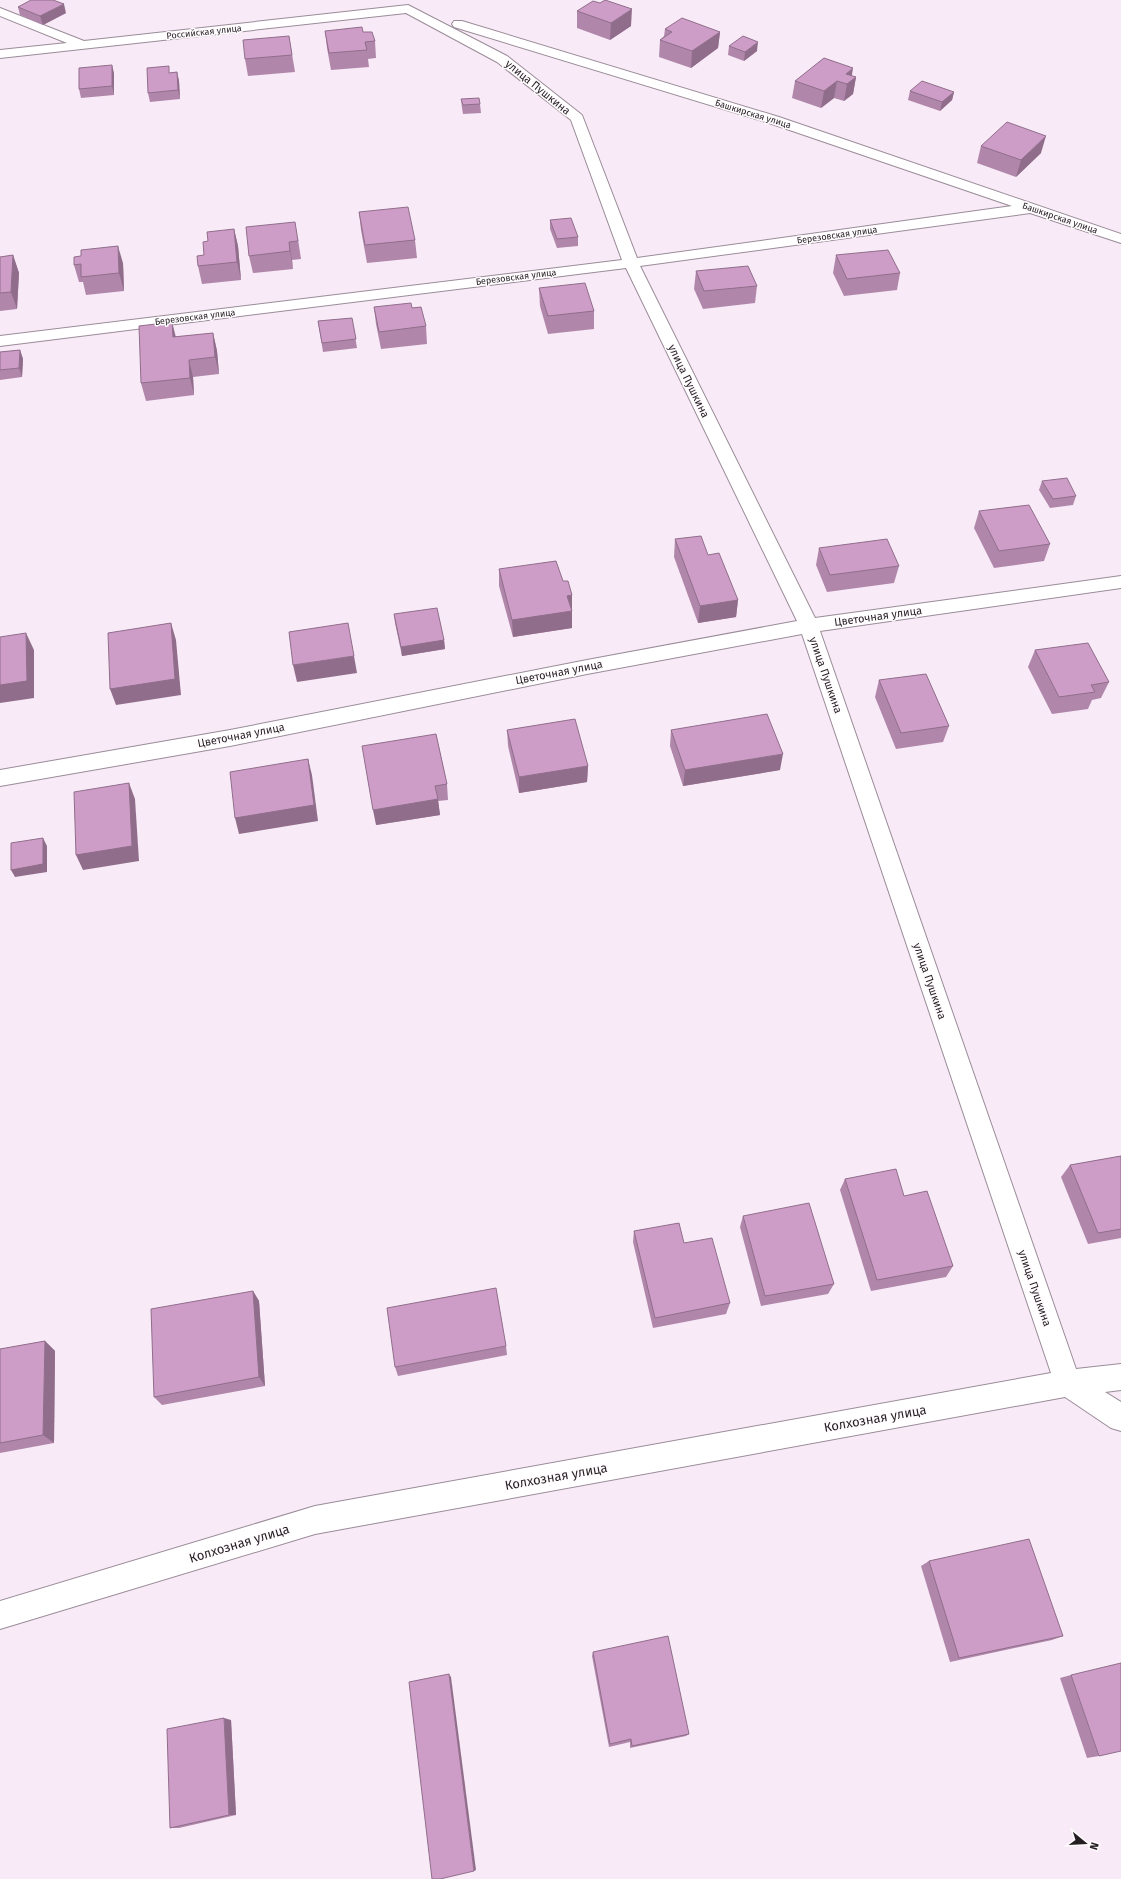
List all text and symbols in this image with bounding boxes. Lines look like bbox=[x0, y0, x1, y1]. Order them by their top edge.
street label: Российская улица bbox=[166, 23, 242, 41]
street label: улица Пушкина bbox=[503, 57, 573, 118]
street label: Башкирская улица bbox=[714, 98, 792, 130]
street label: Башкирская улица bbox=[1021, 200, 1099, 236]
street label: Березовская улица bbox=[796, 224, 878, 246]
street label: Березовская улица bbox=[475, 267, 557, 287]
street label: Березовская улица bbox=[154, 307, 236, 327]
street label: улица Пушкина bbox=[665, 342, 712, 420]
street label: Цветочная улица bbox=[833, 604, 923, 629]
street label: улица Пушкина bbox=[806, 635, 845, 715]
street label: Цветочная улица bbox=[514, 658, 604, 687]
street label: Цветочная улица bbox=[196, 721, 286, 750]
street label: улица Пушкина bbox=[910, 941, 949, 1021]
street label: улица Пушкина bbox=[1015, 1248, 1054, 1328]
street label: Колхозная улица bbox=[823, 1402, 928, 1435]
street label: Колхозная улица bbox=[504, 1460, 609, 1493]
street label: Колхозная улица bbox=[187, 1521, 291, 1566]
north arrow bbox=[1065, 1823, 1105, 1863]
text: N bbox=[1087, 1840, 1101, 1851]

